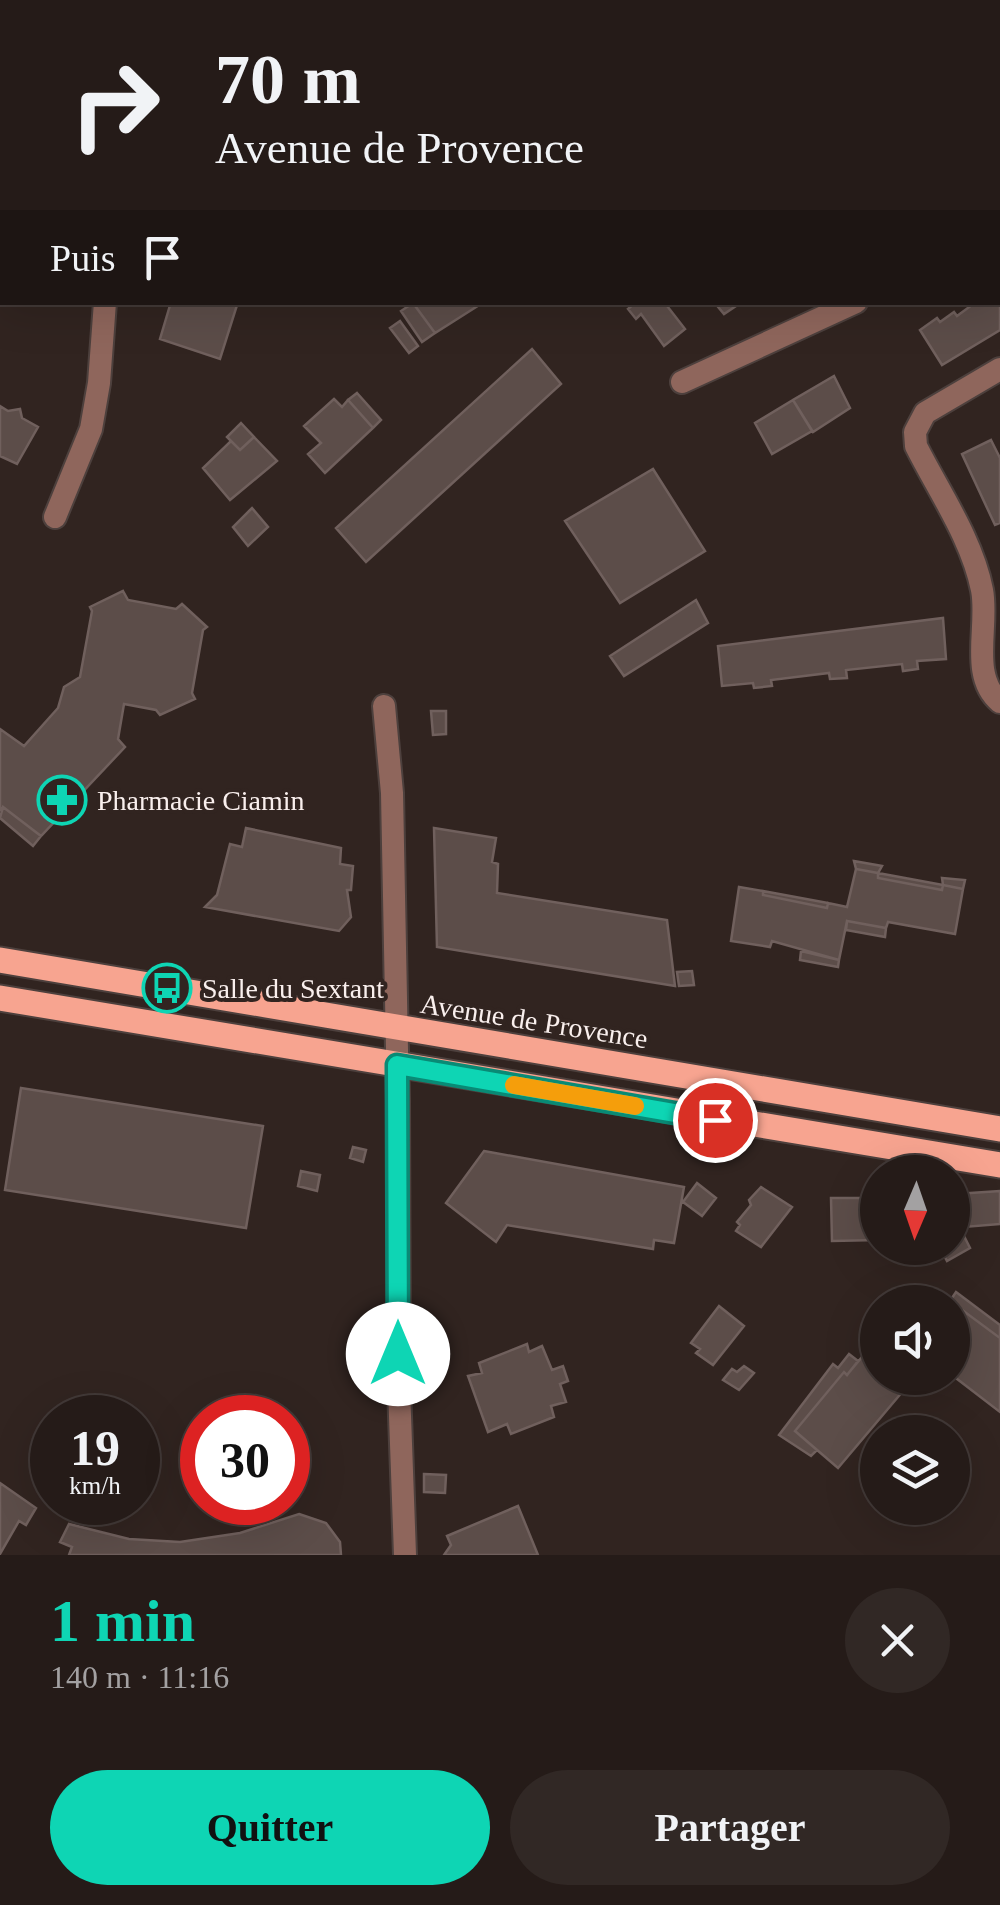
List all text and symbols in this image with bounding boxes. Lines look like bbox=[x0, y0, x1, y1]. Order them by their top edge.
icon: right bbox=[50, 40, 180, 170]
text: 70 m bbox=[215, 41, 361, 118]
text: Avenue de Provence bbox=[215, 123, 584, 173]
icon: arrive bbox=[135, 230, 190, 285]
text: Puis bbox=[50, 237, 115, 279]
pharmacy icon: Pharmacie Ciamin bbox=[36, 774, 88, 826]
place label: Pharmacie Ciamin bbox=[97, 785, 305, 816]
bus stop icon: Salle du Sextant bbox=[141, 962, 193, 1014]
place label: Salle du Sextant bbox=[202, 973, 384, 1004]
street label: Avenue de Provence bbox=[418, 988, 650, 1054]
pin bbox=[673, 1078, 758, 1163]
icon: arrive bbox=[688, 1093, 743, 1148]
north arrow bbox=[860, 1155, 970, 1265]
map controls bbox=[860, 1155, 970, 1525]
button: sound bbox=[860, 1285, 970, 1395]
position arrow bbox=[346, 1302, 450, 1406]
speed limit sign: 30 bbox=[180, 1395, 310, 1525]
button: layers bbox=[860, 1415, 970, 1525]
text: 19 bbox=[70, 1420, 120, 1476]
text: km/h bbox=[69, 1472, 121, 1499]
text: 1 min bbox=[50, 1588, 195, 1654]
button: close bbox=[845, 1588, 950, 1693]
text: 140 m · 11:16 bbox=[50, 1659, 229, 1695]
button: Quitter bbox=[50, 1770, 490, 1885]
button: Partager bbox=[510, 1770, 950, 1885]

